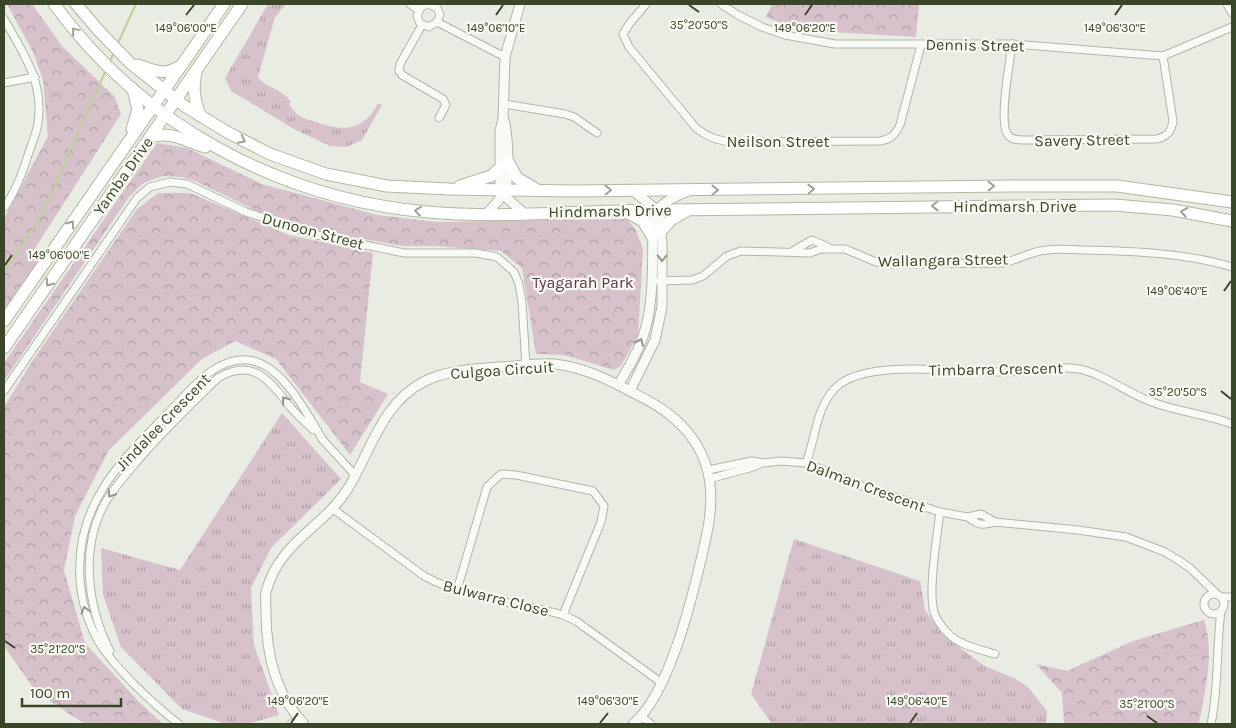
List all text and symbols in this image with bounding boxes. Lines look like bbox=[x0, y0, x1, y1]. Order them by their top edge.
text: 35°20'50"S bbox=[670, 18, 728, 32]
text: 149°06'00"E bbox=[155, 21, 217, 35]
text: 149°06'10"E bbox=[467, 21, 525, 35]
text: 149°06'20"E bbox=[774, 21, 836, 35]
text: 149°06'30"E bbox=[1084, 21, 1146, 35]
one-way arrow bbox=[72, 28, 81, 37]
street label: Dennis Street bbox=[925, 35, 1025, 55]
street label: Savery Street bbox=[1034, 130, 1130, 150]
street label: Neilson Street bbox=[727, 132, 829, 151]
street label: Yamba Drive bbox=[89, 133, 157, 219]
one-way arrow bbox=[237, 134, 246, 144]
one-way arrow bbox=[987, 181, 995, 191]
one-way arrow bbox=[807, 184, 815, 194]
one-way arrow bbox=[604, 185, 612, 196]
one-way arrow bbox=[712, 185, 719, 195]
street label: Hindmarsh Drive bbox=[953, 197, 1077, 216]
street label: Hindmarsh Drive bbox=[548, 200, 672, 222]
one-way arrow bbox=[930, 201, 938, 211]
one-way arrow bbox=[413, 206, 421, 217]
one-way arrow bbox=[1180, 207, 1189, 217]
street label: Dunoon Street bbox=[260, 208, 366, 254]
one-way arrow bbox=[65, 220, 74, 230]
text: 149°06'00"E bbox=[28, 248, 90, 262]
street label: Wallangara Street bbox=[878, 249, 1008, 271]
one-way arrow bbox=[657, 254, 667, 262]
park label: Tyagarah Park bbox=[532, 273, 634, 292]
one-way arrow bbox=[46, 277, 55, 287]
text: 149°06'40"E bbox=[1146, 284, 1208, 298]
one-way arrow bbox=[634, 338, 645, 347]
street label: Culgoa Circuit bbox=[450, 357, 554, 383]
street label: Timbarra Crescent bbox=[929, 358, 1063, 380]
street label: Jindalee Crescent bbox=[112, 369, 214, 475]
text: 35°20'50"S bbox=[1149, 385, 1207, 399]
one-way arrow bbox=[282, 396, 291, 405]
street label: Dalman Crescent bbox=[804, 456, 928, 516]
one-way arrow bbox=[108, 489, 117, 498]
street label: Bulwarra Close bbox=[441, 576, 551, 620]
one-way arrow bbox=[81, 606, 91, 614]
text: 35°21'20"S bbox=[30, 642, 86, 656]
scale bar bbox=[22, 676, 121, 708]
text: 100 m bbox=[30, 684, 70, 702]
text: 149°06'20"E bbox=[267, 694, 329, 708]
text: 149°06'30"E bbox=[577, 694, 639, 708]
text: 149°06'40"E bbox=[886, 694, 948, 708]
text: 35°21'00"S bbox=[1119, 697, 1175, 711]

